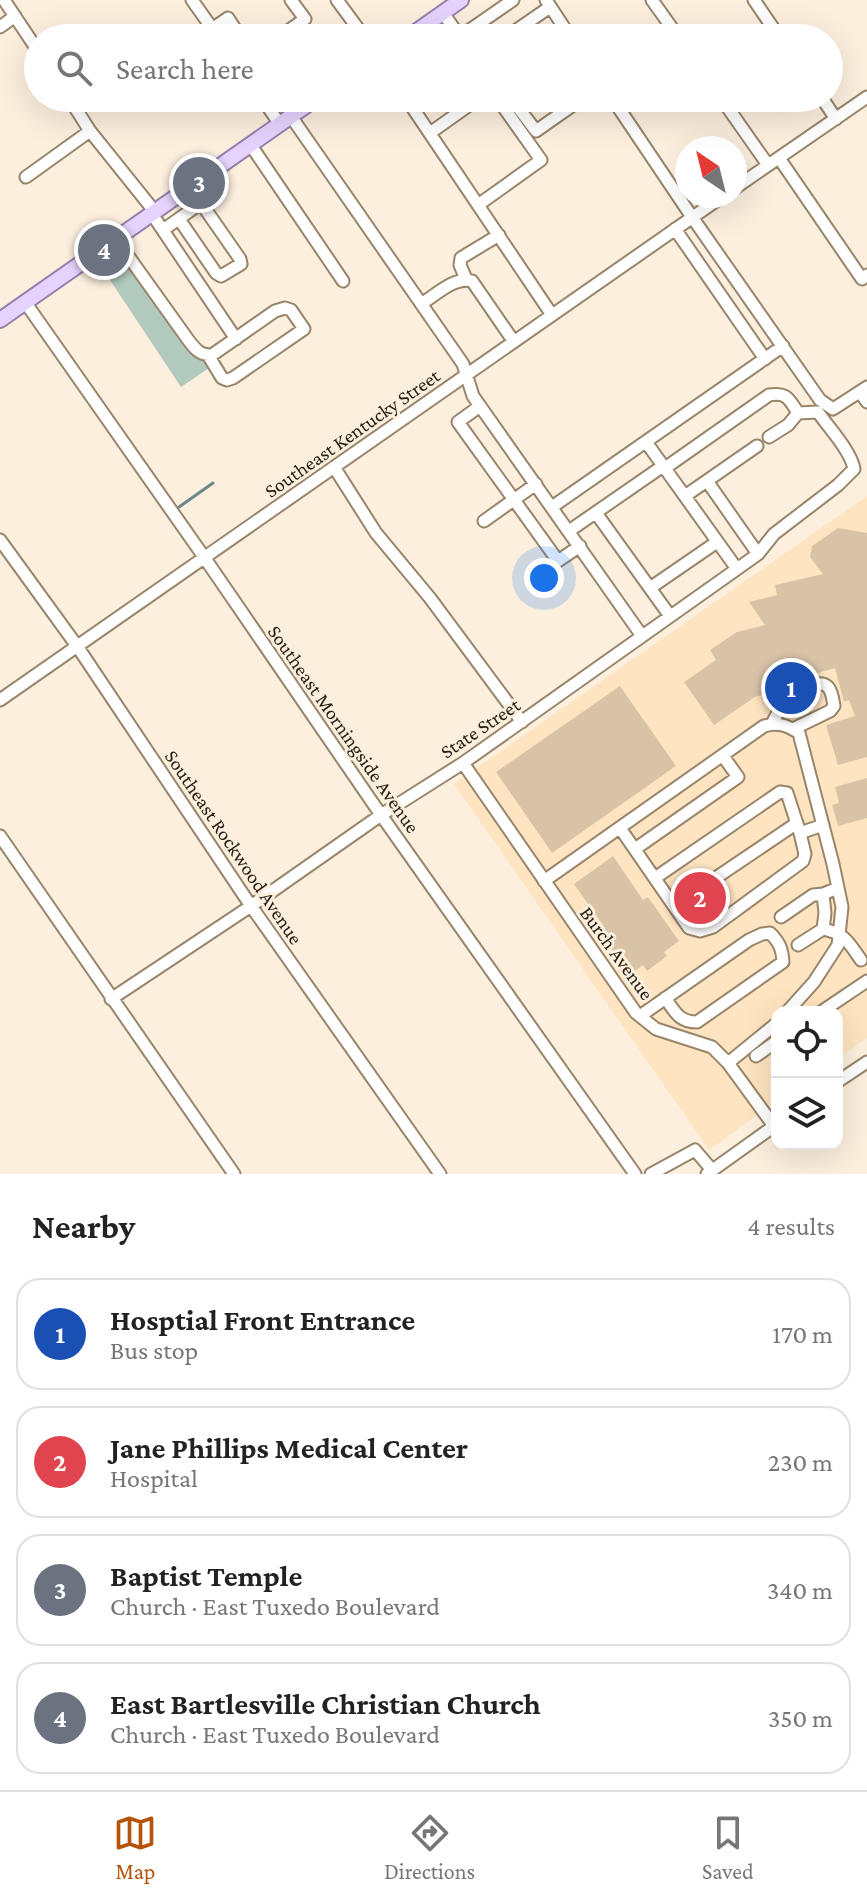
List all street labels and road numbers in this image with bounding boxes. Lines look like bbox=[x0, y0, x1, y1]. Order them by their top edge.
street label: Southeast Kentucky Street bbox=[260, 364, 445, 503]
street label: Southeast Morningside Avenue bbox=[263, 621, 424, 838]
street label: State Street bbox=[436, 693, 524, 763]
street label: Southeast Rockwood Avenue bbox=[161, 746, 307, 948]
street label: Burch Avenue bbox=[576, 902, 658, 1004]

